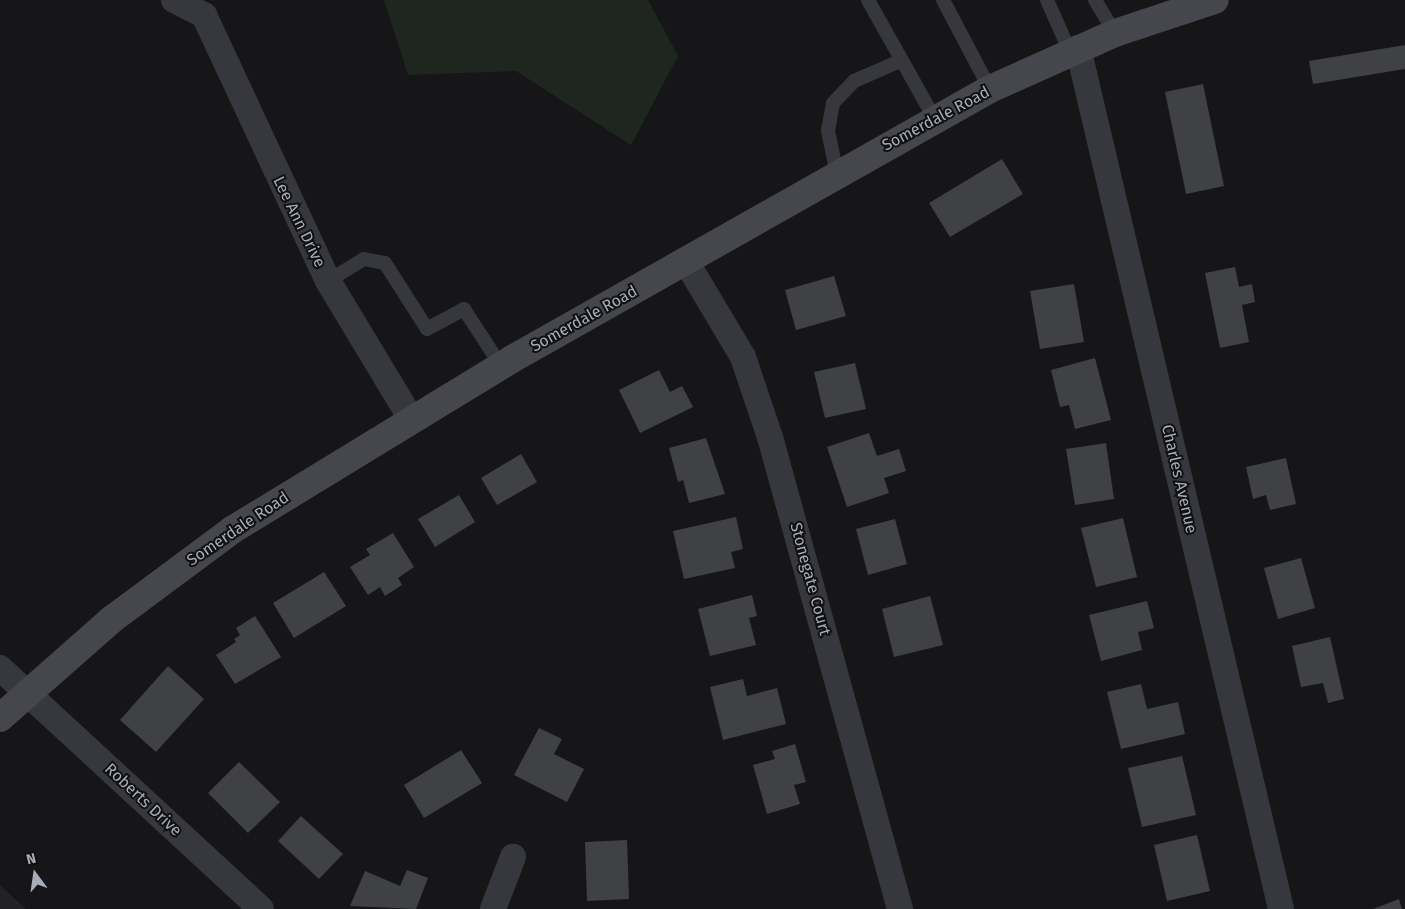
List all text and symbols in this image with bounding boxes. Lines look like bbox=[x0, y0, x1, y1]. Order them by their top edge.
street label: Somerdale Road bbox=[879, 83, 993, 155]
street label: Lee Ann Drive bbox=[269, 173, 329, 271]
street label: Somerdale Road bbox=[527, 282, 641, 356]
street label: Charles Avenue bbox=[1157, 423, 1201, 535]
street label: Somerdale Road bbox=[183, 488, 293, 570]
street label: Stonegate Court bbox=[786, 520, 834, 638]
street label: Roberts Drive bbox=[101, 759, 185, 841]
north arrow bbox=[10, 849, 60, 899]
text: N bbox=[25, 850, 38, 868]

